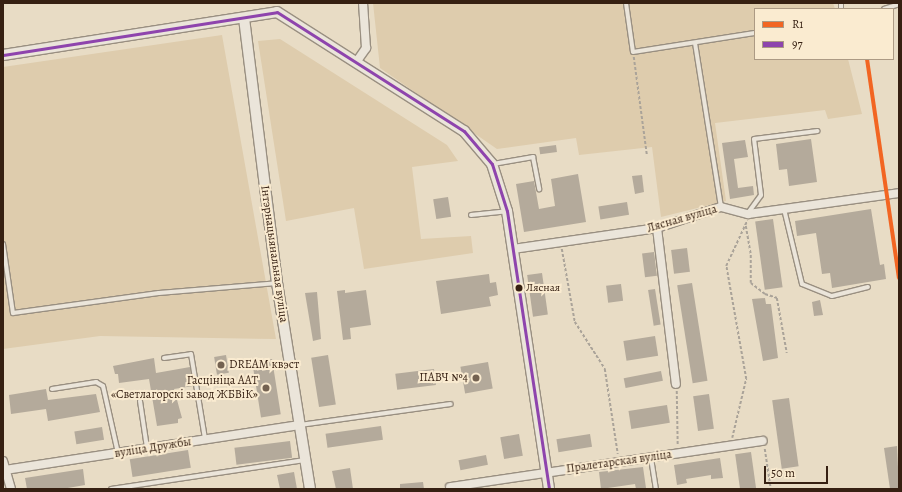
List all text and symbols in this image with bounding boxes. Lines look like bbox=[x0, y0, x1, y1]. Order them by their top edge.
legend bbox=[754, 8, 894, 60]
text: R1 bbox=[792, 16, 803, 32]
text: 97 bbox=[792, 36, 803, 52]
street label: Інтэрнацыянальная вуліца bbox=[257, 184, 291, 324]
street label: Лясная вуліца bbox=[645, 202, 719, 236]
place label: Лясная bbox=[526, 281, 560, 295]
marker: Лясная bbox=[514, 283, 524, 293]
place label: DREAM квэст bbox=[229, 358, 299, 372]
marker: DREAM квэст bbox=[216, 360, 226, 370]
place label: ПАВЧ №4 bbox=[419, 371, 468, 385]
marker: ПАВЧ №4 bbox=[471, 373, 481, 383]
place label: Гасцініца ААТ «Светлагорскі завод ЖБВіК» bbox=[111, 374, 258, 402]
marker: Гасцініца ААТ «Светлагорскі завод ЖБВіК» bbox=[261, 383, 271, 393]
street label: вуліца Дружбы bbox=[114, 435, 192, 461]
street label: Пралетарская вуліца bbox=[565, 447, 673, 477]
scale bar bbox=[766, 458, 830, 484]
text: 50 m bbox=[771, 465, 795, 481]

